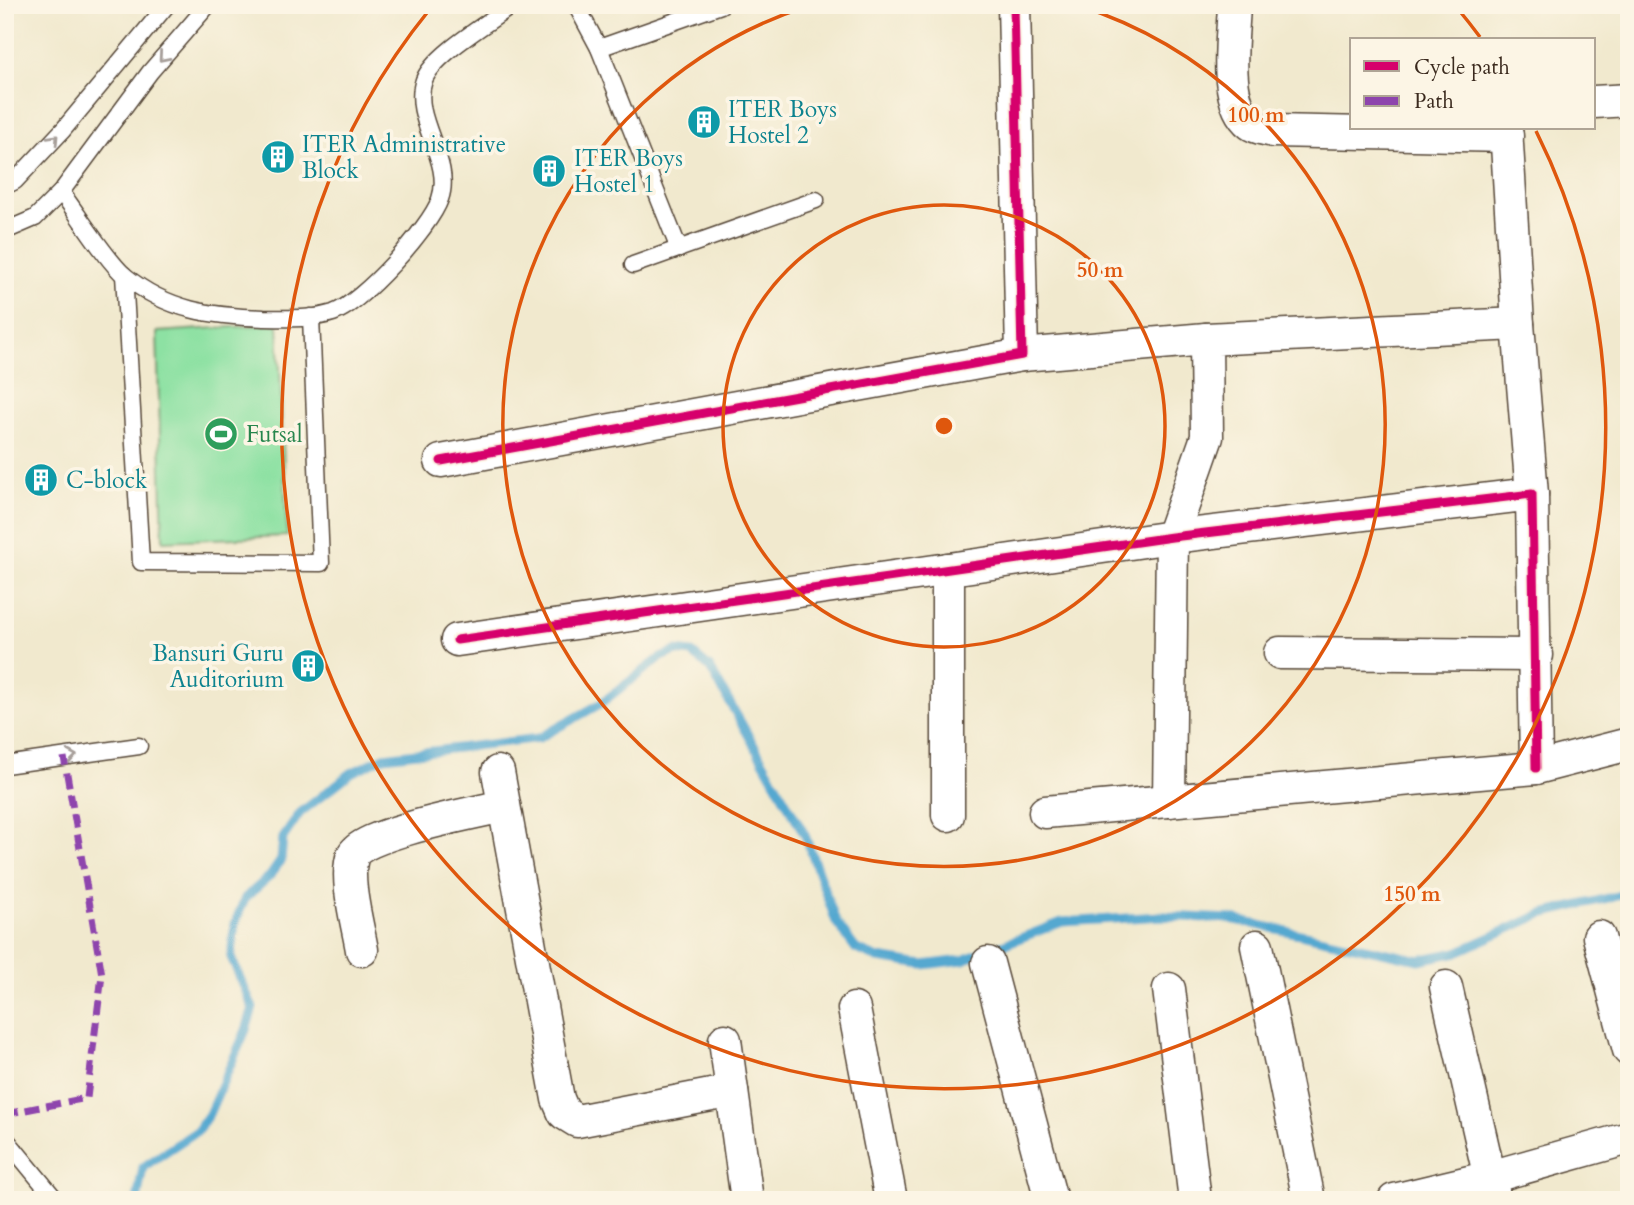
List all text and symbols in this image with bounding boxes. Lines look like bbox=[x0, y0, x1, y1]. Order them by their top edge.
legend bbox=[1350, 38, 1596, 130]
one-way arrow bbox=[159, 49, 171, 62]
text: Cycle path bbox=[1414, 53, 1510, 82]
text: Path bbox=[1414, 87, 1454, 116]
place label: ITER Boys Hostel 2 bbox=[728, 94, 837, 151]
text: 100 m bbox=[1227, 101, 1285, 130]
building icon: ITER Boys Hostel 2 bbox=[685, 103, 723, 141]
place label: ITER Administrative Block bbox=[302, 129, 506, 186]
one-way arrow bbox=[46, 134, 58, 147]
building icon: ITER Administrative Block bbox=[259, 138, 297, 176]
place label: ITER Boys Hostel 1 bbox=[574, 143, 683, 200]
building icon: ITER Boys Hostel 1 bbox=[530, 152, 568, 190]
text: 50 m bbox=[1077, 256, 1124, 285]
centre of rings bbox=[932, 414, 956, 438]
sports icon: Futsal bbox=[202, 415, 240, 453]
place label: Futsal bbox=[246, 419, 303, 450]
building icon: C-block bbox=[22, 461, 60, 499]
place label: C-block bbox=[66, 465, 148, 496]
place label: Bansuri Guru Auditorium bbox=[152, 638, 285, 695]
building icon: Bansuri Guru Auditorium bbox=[289, 647, 327, 685]
one-way arrow bbox=[66, 749, 78, 764]
text: 150 m bbox=[1383, 880, 1441, 909]

